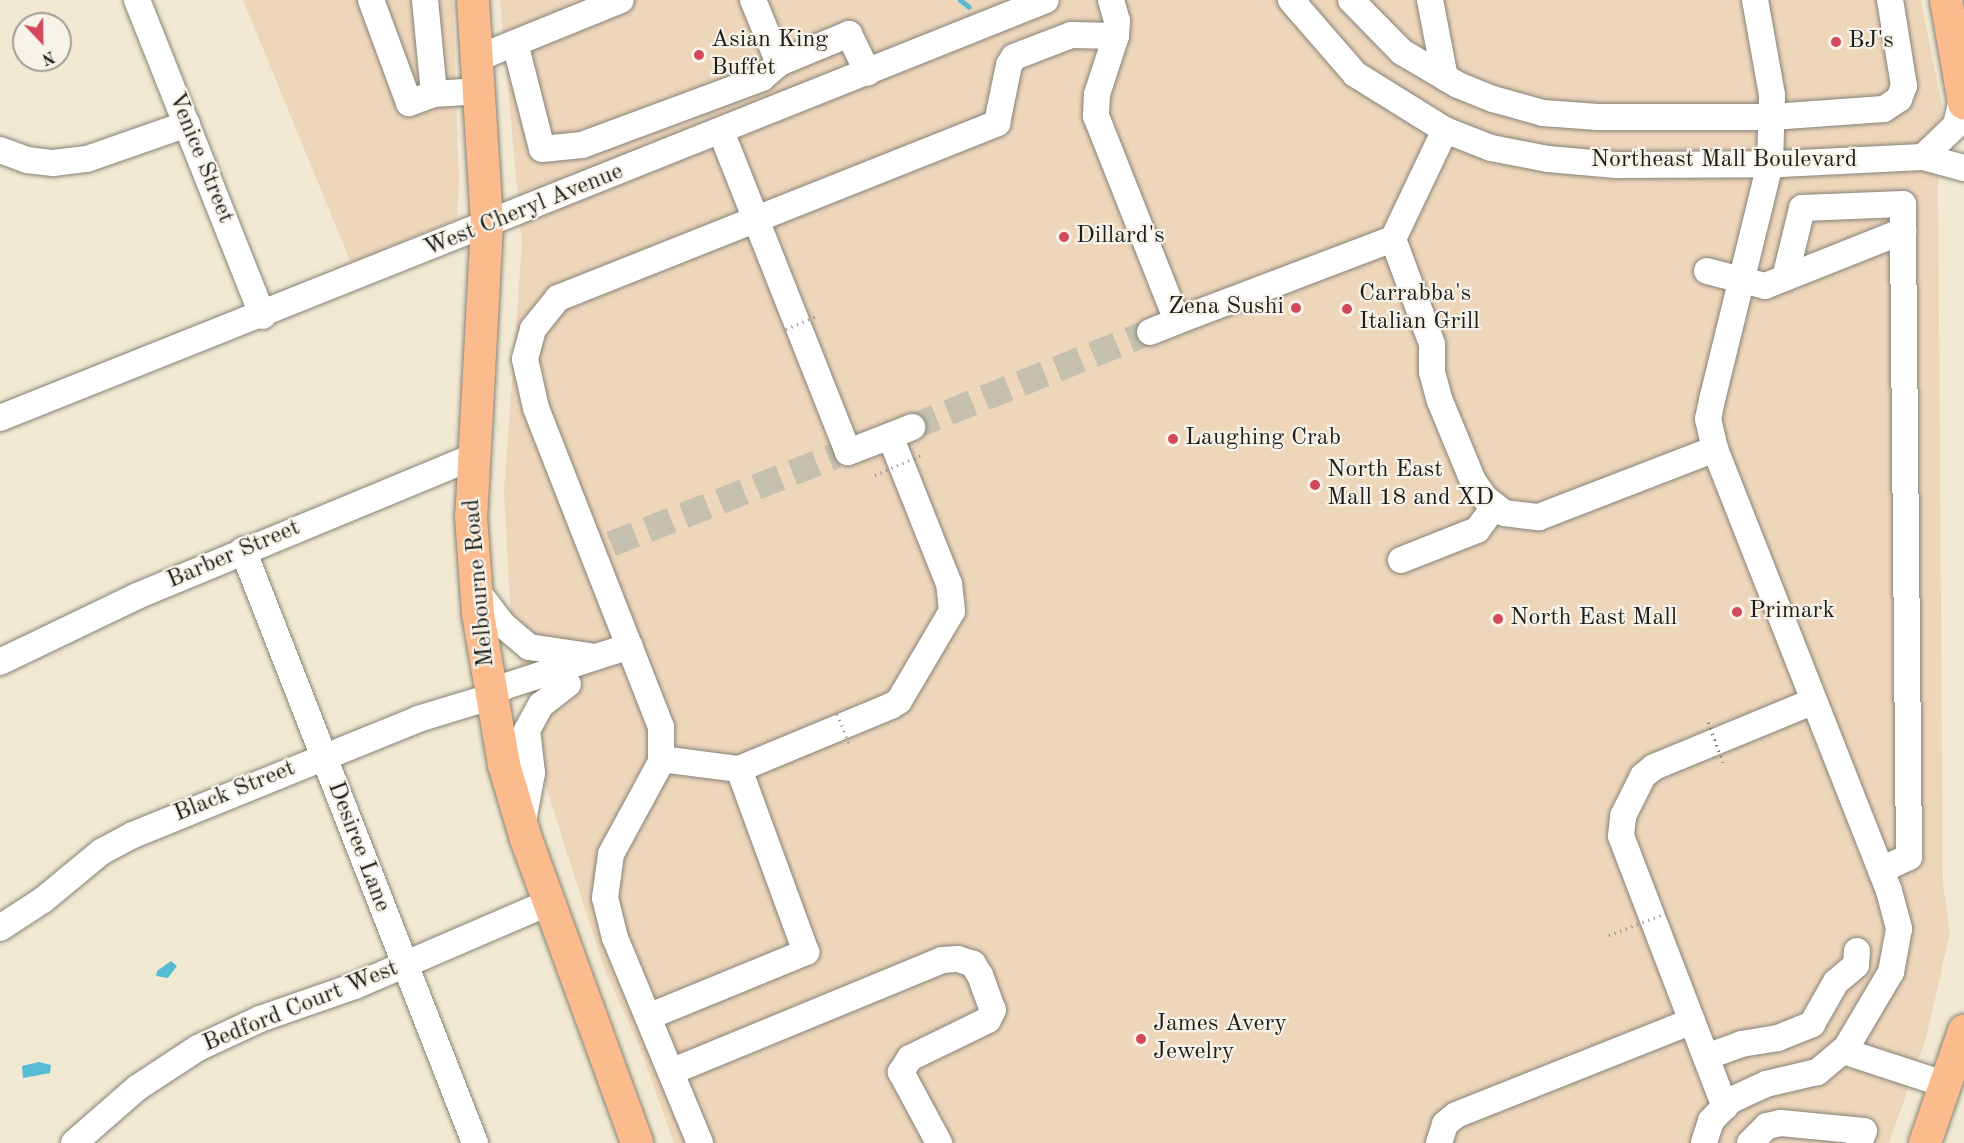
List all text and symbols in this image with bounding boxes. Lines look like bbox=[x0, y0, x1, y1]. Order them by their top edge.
north arrow bbox=[12, 12, 72, 72]
place label: Asian King Buffet bbox=[711, 27, 828, 83]
place label: BJ's bbox=[1848, 28, 1894, 56]
marker: BJ's bbox=[1829, 35, 1843, 49]
text: N bbox=[39, 47, 57, 67]
marker: Asian King Buffet bbox=[692, 48, 706, 62]
street label: Venice Street bbox=[161, 88, 239, 228]
street label: Northeast Mall Boulevard bbox=[1591, 147, 1857, 175]
street label: West Cheryl Avenue bbox=[420, 158, 628, 264]
place label: Dillard's bbox=[1076, 223, 1165, 251]
marker: Dillard's bbox=[1057, 230, 1071, 244]
place label: Carrabba's Italian Grill bbox=[1359, 281, 1480, 337]
place label: Zena Sushi bbox=[1168, 294, 1284, 322]
marker: Zena Sushi bbox=[1289, 301, 1303, 315]
marker: Carrabba's Italian Grill bbox=[1340, 302, 1354, 316]
place label: Laughing Crab bbox=[1185, 425, 1341, 453]
marker: Laughing Crab bbox=[1166, 432, 1180, 446]
place label: North East Mall 18 and XD bbox=[1327, 457, 1494, 513]
marker: North East Mall 18 and XD bbox=[1308, 478, 1322, 492]
street label: Melbourne Road bbox=[458, 498, 502, 668]
street label: Barber Street bbox=[163, 514, 305, 596]
place label: Primark bbox=[1749, 598, 1835, 626]
place label: North East Mall bbox=[1510, 605, 1677, 633]
marker: Primark bbox=[1730, 605, 1744, 619]
marker: North East Mall bbox=[1491, 612, 1505, 626]
street label: Black Street bbox=[170, 755, 300, 829]
street label: Desiree Lane bbox=[320, 778, 396, 916]
street label: Bedford Court West bbox=[199, 955, 403, 1059]
place label: James Avery Jewelry bbox=[1153, 1011, 1287, 1067]
marker: James Avery Jewelry bbox=[1134, 1032, 1148, 1046]

